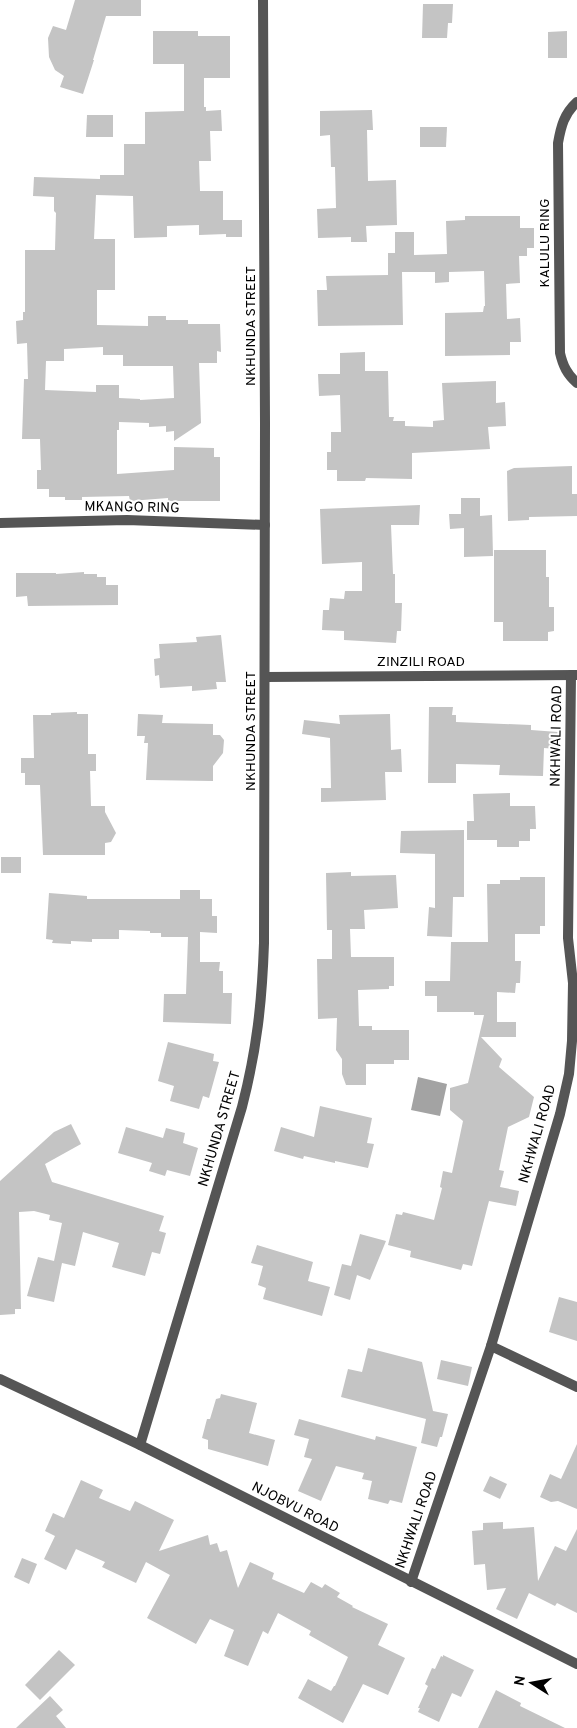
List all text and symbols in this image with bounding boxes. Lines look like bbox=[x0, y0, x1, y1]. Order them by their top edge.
street label: KALULU RING bbox=[537, 198, 554, 288]
street label: NKHUNDA STREET bbox=[243, 266, 260, 386]
street label: MKANGO RING bbox=[84, 499, 180, 517]
street label: ZINZILI ROAD bbox=[377, 654, 465, 671]
street label: NKHUNDA STREET bbox=[243, 671, 260, 791]
street label: NKHWALI ROAD bbox=[548, 685, 566, 787]
street label: NKHUNDA STREET bbox=[195, 1069, 245, 1189]
street label: NKHWALI ROAD bbox=[516, 1083, 560, 1185]
street label: NKHWALI ROAD bbox=[392, 1469, 442, 1571]
street label: NJOBVU ROAD bbox=[249, 1479, 341, 1537]
north arrow bbox=[507, 1658, 557, 1708]
text: N bbox=[511, 1674, 530, 1687]

